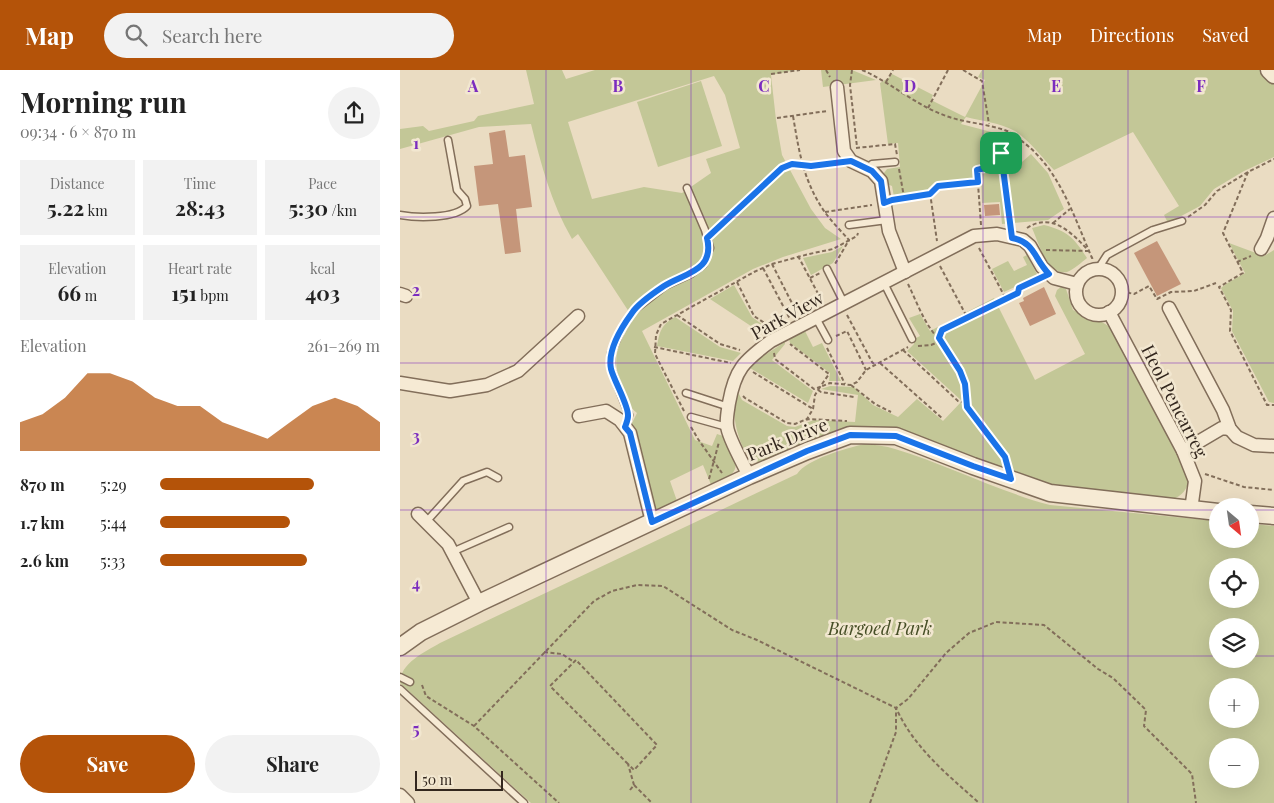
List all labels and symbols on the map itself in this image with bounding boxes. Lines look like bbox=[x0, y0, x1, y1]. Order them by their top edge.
text: A bbox=[467, 75, 479, 96]
text: B bbox=[613, 75, 624, 96]
text: C bbox=[758, 75, 770, 96]
text: D bbox=[904, 75, 916, 96]
text: E bbox=[1051, 75, 1061, 96]
text: F bbox=[1196, 75, 1206, 96]
text: 1 bbox=[413, 132, 419, 153]
pin bbox=[980, 132, 1022, 174]
text: 2 bbox=[412, 279, 420, 300]
street label: Park View bbox=[746, 285, 828, 345]
street label: Heol Pencarreg bbox=[1136, 340, 1214, 462]
street label: Park Drive bbox=[743, 412, 831, 466]
text: 3 bbox=[412, 425, 420, 446]
north arrow bbox=[1209, 498, 1259, 548]
text: 4 bbox=[412, 572, 420, 593]
park label: Bargoed Park bbox=[827, 616, 932, 640]
text: 5 bbox=[412, 718, 420, 739]
scale bar bbox=[415, 768, 502, 791]

